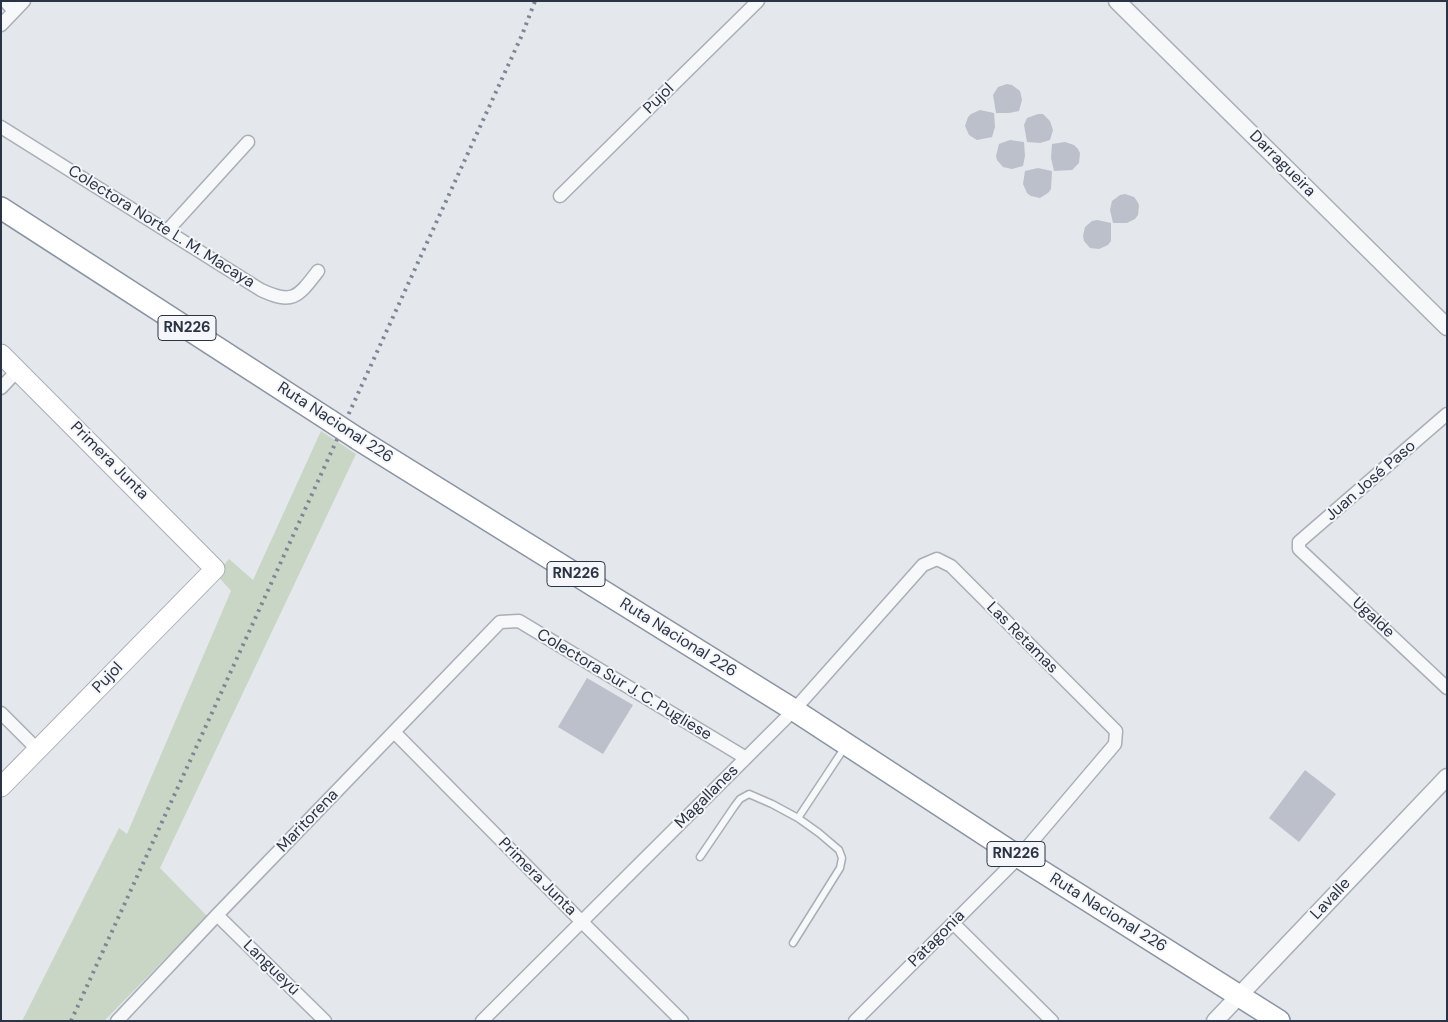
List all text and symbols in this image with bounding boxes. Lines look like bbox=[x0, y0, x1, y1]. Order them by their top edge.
street label: Pujol bbox=[640, 80, 678, 118]
street label: Darragueira bbox=[1245, 127, 1319, 201]
street label: Colectora Norte L. M. Macaya bbox=[64, 162, 258, 292]
road number: RN226 bbox=[158, 316, 216, 340]
street label: Ruta Nacional 226 bbox=[273, 378, 397, 468]
street label: Primera Junta bbox=[66, 418, 152, 504]
street label: Juan José Paso bbox=[1322, 437, 1420, 525]
road number: RN226 bbox=[547, 562, 605, 586]
street label: Ruta Nacional 226 bbox=[616, 594, 740, 682]
street label: Ugalde bbox=[1348, 594, 1398, 642]
street label: Las Retamas bbox=[982, 598, 1062, 678]
street label: Colectora Sur J. C. Pugliese bbox=[533, 625, 715, 745]
street label: Pujol bbox=[89, 659, 127, 697]
street label: Magallanes bbox=[671, 761, 743, 833]
street label: Maritorena bbox=[273, 786, 343, 856]
street label: Primera Junta bbox=[494, 834, 580, 920]
road number: RN226 bbox=[987, 842, 1045, 866]
street label: Ruta Nacional 226 bbox=[1046, 869, 1170, 957]
street label: Lavalle bbox=[1307, 874, 1355, 924]
street label: Patagonia bbox=[905, 907, 969, 971]
street label: Langueyú bbox=[239, 936, 303, 1000]

